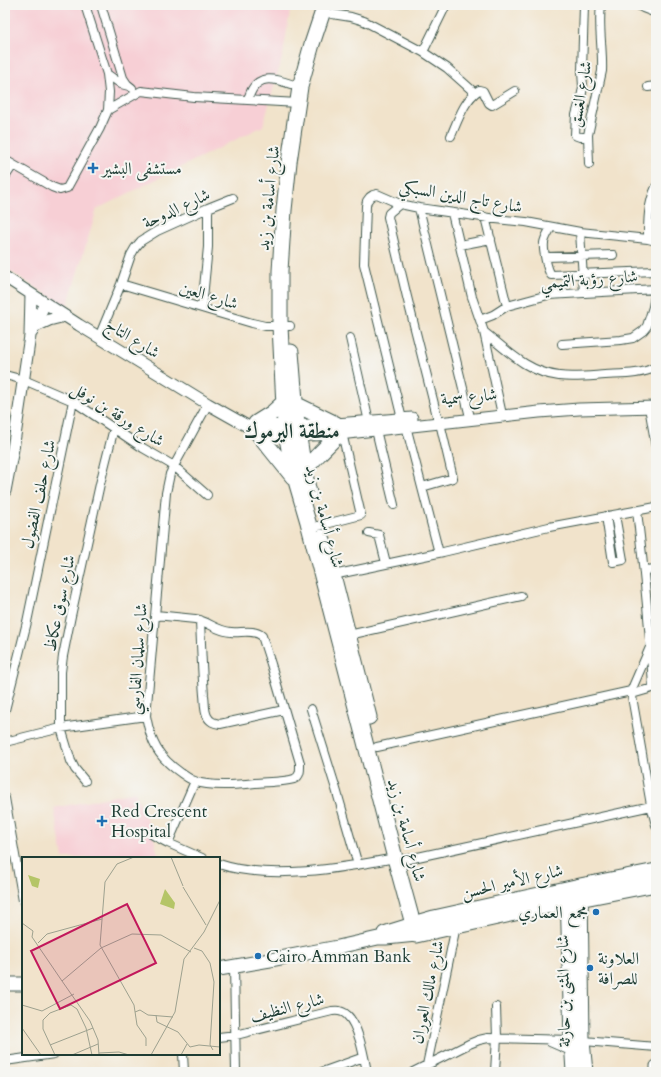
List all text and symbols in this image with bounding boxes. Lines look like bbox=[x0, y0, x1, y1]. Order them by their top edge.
street label: شارع الغسق bbox=[563, 59, 600, 129]
street label: شارع أسامة بن زيد bbox=[251, 144, 287, 252]
place label: مستشفى البشير bbox=[100, 157, 182, 181]
marker: مستشفى البشير bbox=[87, 162, 99, 174]
street label: شارع تاج الدين السبكي bbox=[397, 174, 524, 223]
street label: شارع الدوحة bbox=[139, 183, 215, 236]
street label: شارع رؤبة التميمي bbox=[540, 265, 639, 298]
street label: شارع العين bbox=[176, 276, 241, 317]
street label: شارع التاج bbox=[100, 313, 164, 367]
street label: شارع ورقة بن نوفل bbox=[66, 377, 169, 454]
street label: شارع سمية bbox=[440, 383, 498, 412]
district label: منطقة اليرموك bbox=[244, 417, 340, 446]
street label: شارع حلف الفضول bbox=[16, 437, 63, 551]
street label: شارع أسامة بن زيد bbox=[298, 462, 350, 571]
street label: شارع سوق عكاظ bbox=[38, 553, 83, 654]
street label: شارع سلمان الفارسي bbox=[122, 602, 157, 716]
street label: شارع أسامة بن زيد bbox=[380, 776, 432, 885]
place label: Red Crescent Hospital bbox=[111, 800, 208, 843]
marker: Red Crescent Hospital bbox=[96, 815, 108, 827]
inset map bbox=[22, 857, 220, 1055]
street label: شارع الأمير الحسن bbox=[459, 859, 566, 906]
place label: مجمع العماري bbox=[518, 901, 588, 928]
marker: مجمع العماري bbox=[591, 907, 601, 917]
street label: شارع المثنى بن حارثة bbox=[551, 934, 578, 1048]
street label: شارع مالك العوران bbox=[405, 938, 452, 1046]
place label: Cairo Amman Bank bbox=[266, 945, 412, 968]
place label: العلاونة للصرافة bbox=[598, 947, 639, 990]
marker: Cairo Amman Bank bbox=[253, 951, 263, 961]
marker: العلاونة للصرافة bbox=[585, 963, 595, 973]
street label: شارع النظيف bbox=[248, 987, 327, 1030]

